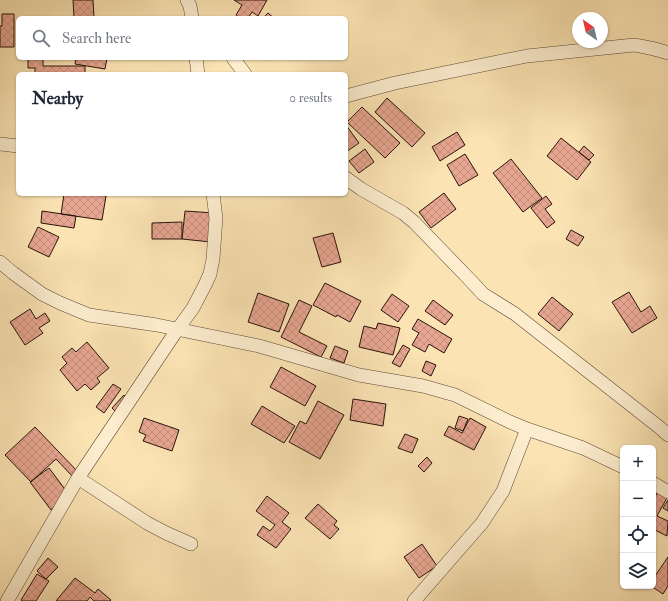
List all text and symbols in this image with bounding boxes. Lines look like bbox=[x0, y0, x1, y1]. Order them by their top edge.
north arrow bbox=[572, 12, 608, 48]
search box bbox=[16, 16, 348, 60]
icon: search bbox=[30, 27, 52, 49]
text: Search here bbox=[62, 29, 131, 48]
text: Nearby bbox=[32, 88, 83, 109]
text: 0 results bbox=[289, 90, 332, 106]
map controls bbox=[620, 445, 656, 589]
button: + bbox=[620, 445, 656, 481]
button: − bbox=[620, 481, 656, 517]
button: locate bbox=[620, 517, 656, 553]
button: layers bbox=[620, 553, 656, 589]

